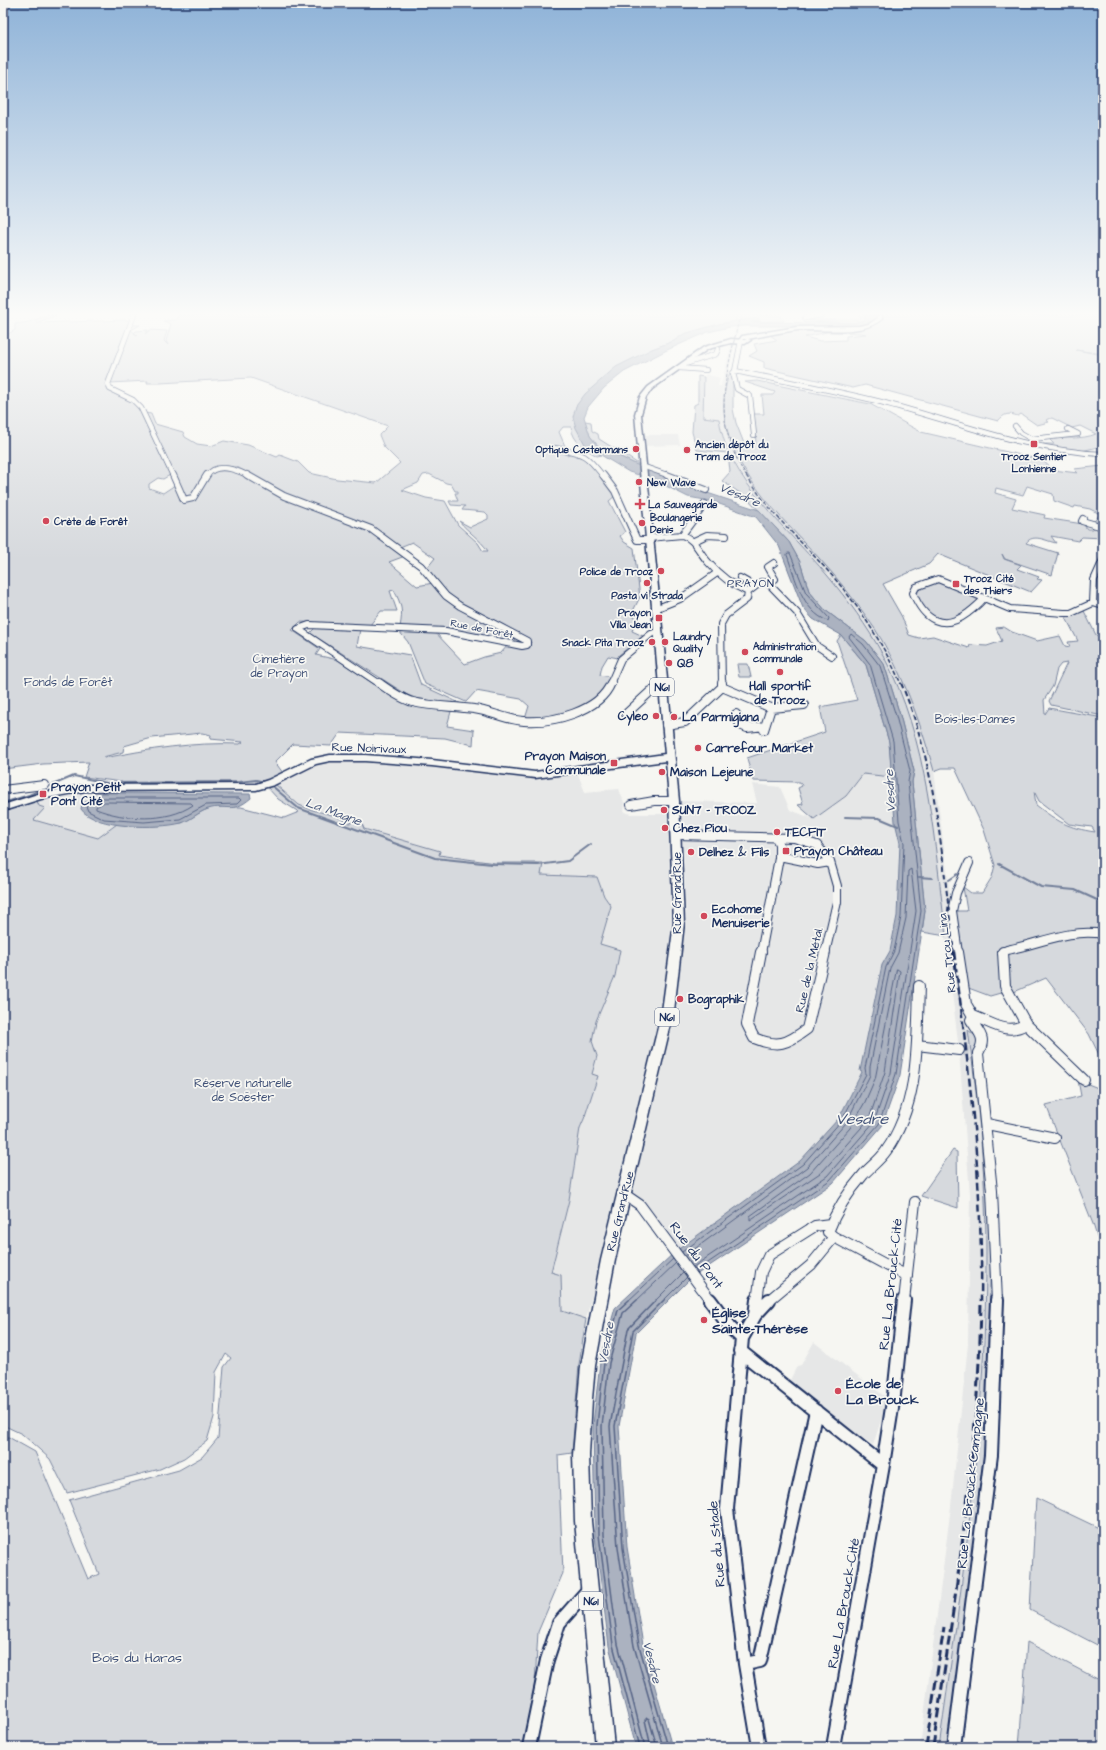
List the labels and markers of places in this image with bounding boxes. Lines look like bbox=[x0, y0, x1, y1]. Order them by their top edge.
place label: Ancien dépôt du Tram de Trooz bbox=[694, 438, 769, 464]
marker: Trooz Sentier Lonhienne bbox=[1029, 439, 1039, 449]
place label: Optique Castermans bbox=[536, 443, 628, 458]
marker: Optique Castermans bbox=[631, 444, 641, 454]
marker: Ancien dépôt du Tram de Trooz bbox=[682, 445, 692, 455]
place label: Trooz Sentier Lonhienne bbox=[1000, 450, 1067, 476]
place label: New Wave bbox=[647, 476, 696, 490]
marker: New Wave bbox=[634, 477, 644, 487]
place label: La Sauvegarde bbox=[648, 498, 718, 514]
marker: La Sauvegarde bbox=[635, 499, 645, 509]
place label: Boulangerie Denis bbox=[650, 511, 703, 537]
place label: Crète de Forêt bbox=[54, 515, 128, 529]
marker: Crète de Forêt bbox=[41, 516, 51, 526]
marker: Boulangerie Denis bbox=[637, 518, 647, 528]
place label: Police de Trooz bbox=[580, 565, 654, 579]
marker: Police de Trooz bbox=[656, 566, 666, 576]
place label: Trooz Cité des Thiers bbox=[963, 572, 1015, 598]
marker: Pasta vi Strada bbox=[642, 578, 652, 588]
marker: Trooz Cité des Thiers bbox=[951, 579, 961, 589]
place label: Pasta vi Strada bbox=[611, 589, 684, 603]
place label: Prayon Villa Jean bbox=[609, 606, 651, 632]
marker: Prayon Villa Jean bbox=[654, 613, 664, 623]
place label: Laundry Quality bbox=[673, 630, 712, 658]
place label: Snack Pita Trooz bbox=[561, 636, 645, 650]
marker: Snack Pita Trooz bbox=[647, 637, 657, 647]
marker: Laundry Quality bbox=[660, 637, 670, 647]
place label: Administration communale bbox=[753, 640, 816, 666]
marker: Administration communale bbox=[740, 647, 750, 657]
place label: Q8 bbox=[677, 655, 694, 672]
marker: Q8 bbox=[664, 658, 674, 668]
marker: Hall sportif de Trooz bbox=[775, 667, 785, 677]
place label: Hall sportif de Trooz bbox=[749, 678, 812, 709]
place label: Cyleo bbox=[618, 708, 648, 726]
place label: La Parmigiana bbox=[682, 709, 760, 728]
marker: Cyleo bbox=[651, 711, 661, 721]
marker: La Parmigiana bbox=[669, 712, 679, 722]
place label: Carrefour Market bbox=[706, 740, 813, 757]
marker: Carrefour Market bbox=[693, 743, 703, 753]
place label: Prayon Maison Communale bbox=[525, 748, 606, 779]
marker: Prayon Maison Communale bbox=[609, 758, 619, 768]
place label: Maison Lejeune bbox=[670, 764, 754, 782]
marker: Maison Lejeune bbox=[657, 767, 667, 777]
place label: Prayon Petit Pont Cité bbox=[51, 779, 121, 810]
marker: Prayon Petit Pont Cité bbox=[38, 789, 48, 799]
place label: SUN7 - TROOZ bbox=[671, 802, 757, 819]
marker: SUN7 - TROOZ bbox=[659, 805, 669, 815]
place label: Chez Piou bbox=[673, 820, 727, 837]
marker: Chez Piou bbox=[660, 823, 670, 833]
place label: TECFIT bbox=[784, 824, 826, 841]
marker: TECFIT bbox=[772, 827, 782, 837]
place label: Prayon Château bbox=[794, 843, 883, 861]
place label: Delhez & Fils bbox=[699, 844, 769, 861]
marker: Prayon Château bbox=[781, 846, 791, 856]
marker: Delhez & Fils bbox=[686, 847, 696, 857]
place label: Ecohome Menuiserie bbox=[712, 901, 770, 932]
marker: Ecohome Menuiserie bbox=[699, 911, 709, 921]
place label: Bographik bbox=[688, 991, 745, 1010]
marker: Bographik bbox=[675, 994, 685, 1004]
place label: Église Sainte-Thérèse bbox=[711, 1303, 808, 1339]
marker: Église Sainte-Thérèse bbox=[699, 1315, 709, 1325]
place label: École de La Brouck bbox=[846, 1374, 919, 1410]
marker: École de La Brouck bbox=[833, 1386, 843, 1396]

